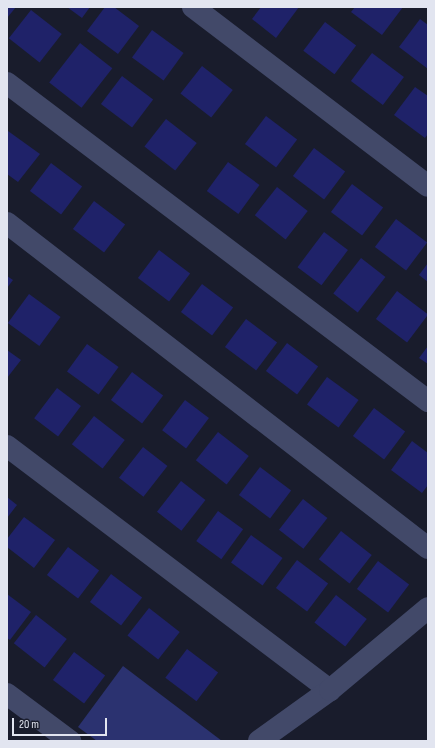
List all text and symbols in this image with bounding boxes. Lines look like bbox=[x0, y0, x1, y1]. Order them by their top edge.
scale bar bbox=[14, 710, 109, 736]
text: 20 m bbox=[19, 717, 39, 732]

